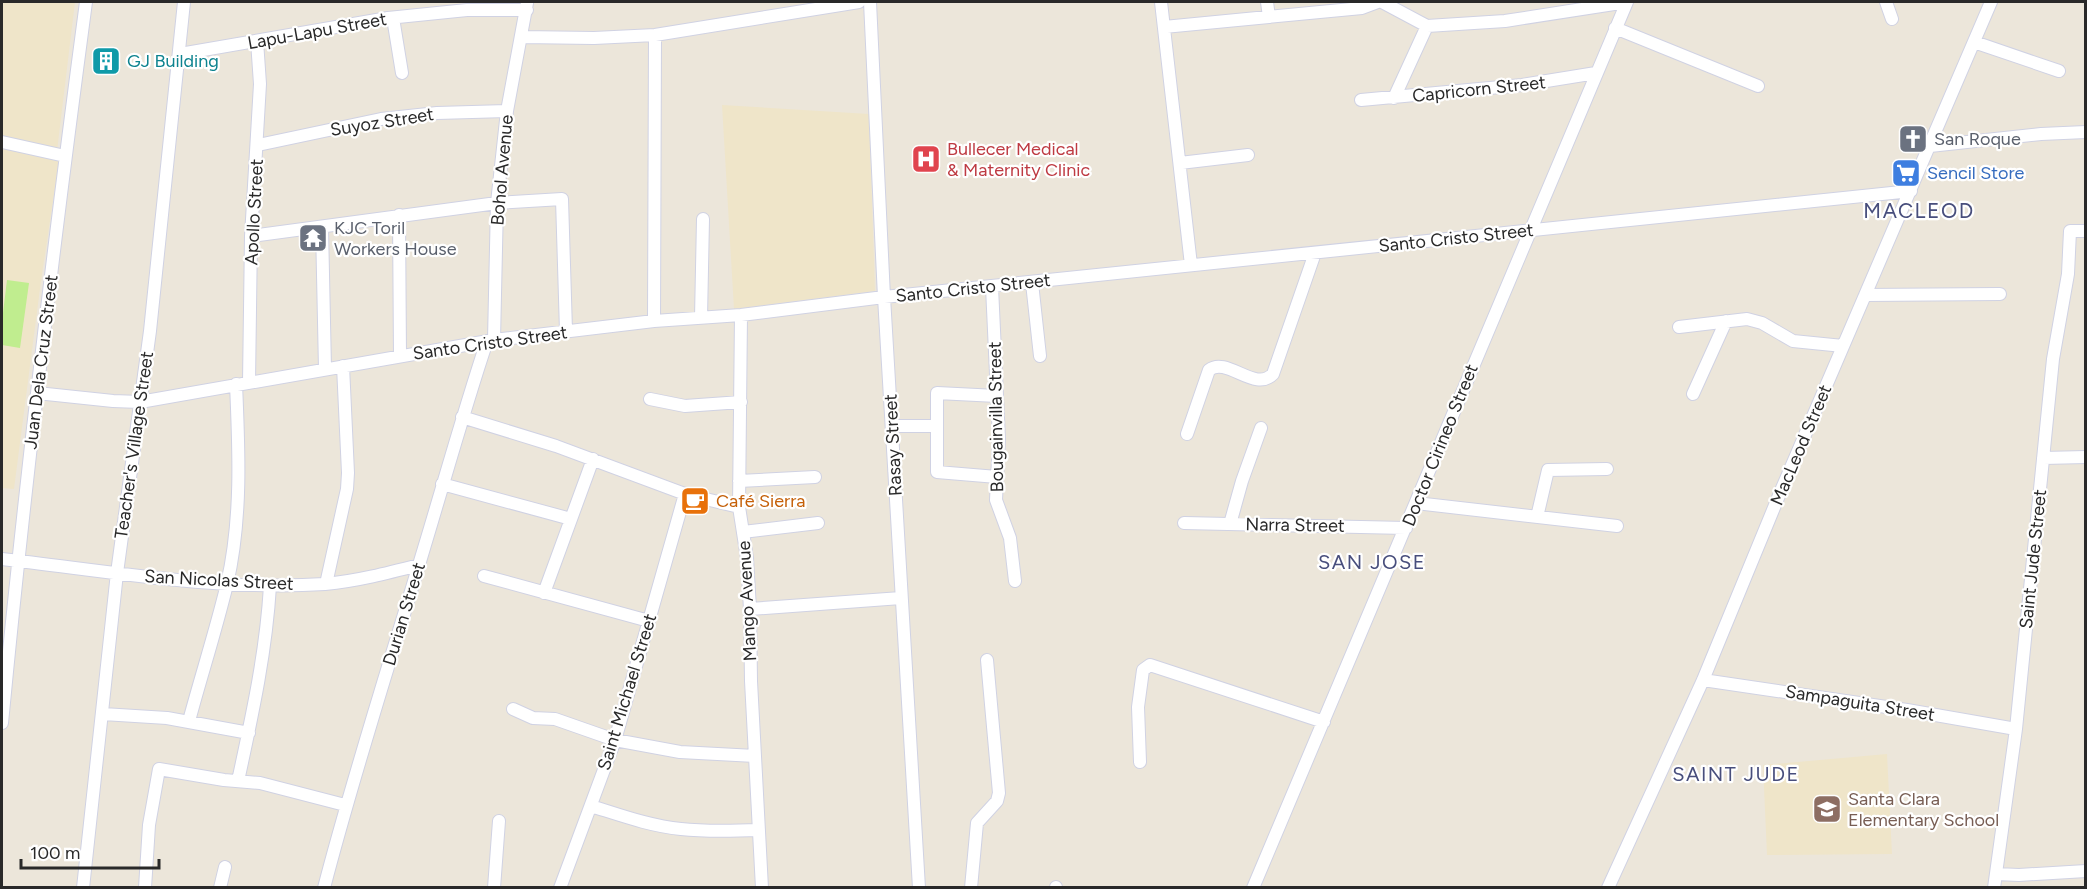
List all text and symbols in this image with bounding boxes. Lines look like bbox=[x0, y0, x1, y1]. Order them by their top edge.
street label: Lapu-Lapu Street bbox=[246, 8, 388, 54]
building icon: GJ Building bbox=[90, 45, 122, 77]
place label: GJ Building bbox=[127, 50, 219, 72]
street label: Capricorn Street bbox=[1411, 71, 1547, 107]
street label: Suyoz Street bbox=[329, 103, 436, 141]
street label: Bohol Avenue bbox=[486, 113, 518, 226]
church icon: San Roque bbox=[1897, 123, 1929, 155]
place label: San Roque bbox=[1934, 128, 2021, 150]
place label: Bullecer Medical & Maternity Clinic bbox=[947, 138, 1090, 181]
hospital icon: Bullecer Medical & Maternity Clinic bbox=[910, 143, 942, 175]
supermarket icon: Sencil Store bbox=[1890, 157, 1922, 189]
street label: Apollo Street bbox=[240, 158, 268, 266]
place label: Sencil Store bbox=[1927, 162, 2025, 184]
district label: MACLEOD bbox=[1863, 198, 1975, 223]
place label: KJC Toril Workers House bbox=[334, 217, 457, 260]
street label: Santo Cristo Street bbox=[1377, 219, 1535, 257]
temple icon: KJC Toril Workers House bbox=[297, 222, 329, 254]
street label: Santo Cristo Street bbox=[894, 269, 1052, 307]
street label: Juan Dela Cruz Street bbox=[19, 273, 63, 450]
street label: Santo Cristo Street bbox=[411, 321, 569, 365]
street label: Bougainvilla Street bbox=[984, 341, 1008, 493]
street label: Teacher's Village Street bbox=[110, 350, 158, 540]
street label: Doctor Cirineo Street bbox=[1397, 361, 1483, 529]
street label: MacLeod Street bbox=[1766, 381, 1836, 509]
street label: Rasay Street bbox=[879, 393, 907, 497]
cafe icon: Café Sierra bbox=[679, 485, 711, 517]
street label: Saint Jude Street bbox=[2015, 488, 2051, 630]
place label: Café Sierra bbox=[716, 490, 805, 512]
street label: Narra Street bbox=[1245, 513, 1345, 537]
street label: Mango Avenue bbox=[733, 540, 761, 662]
district label: SAN JOSE bbox=[1318, 550, 1426, 574]
street label: Durian Street bbox=[378, 560, 430, 668]
street label: San Nicolas Street bbox=[144, 565, 294, 595]
street label: Saint Michael Street bbox=[593, 611, 661, 773]
street label: Sampaguita Street bbox=[1784, 680, 1936, 726]
district label: SAINT JUDE bbox=[1672, 762, 1800, 786]
place label: Santa Clara Elementary School bbox=[1848, 788, 1999, 831]
school or university icon: Santa Clara Elementary School bbox=[1811, 793, 1843, 825]
scale bar bbox=[21, 832, 159, 870]
text: 100 m bbox=[30, 842, 80, 864]

